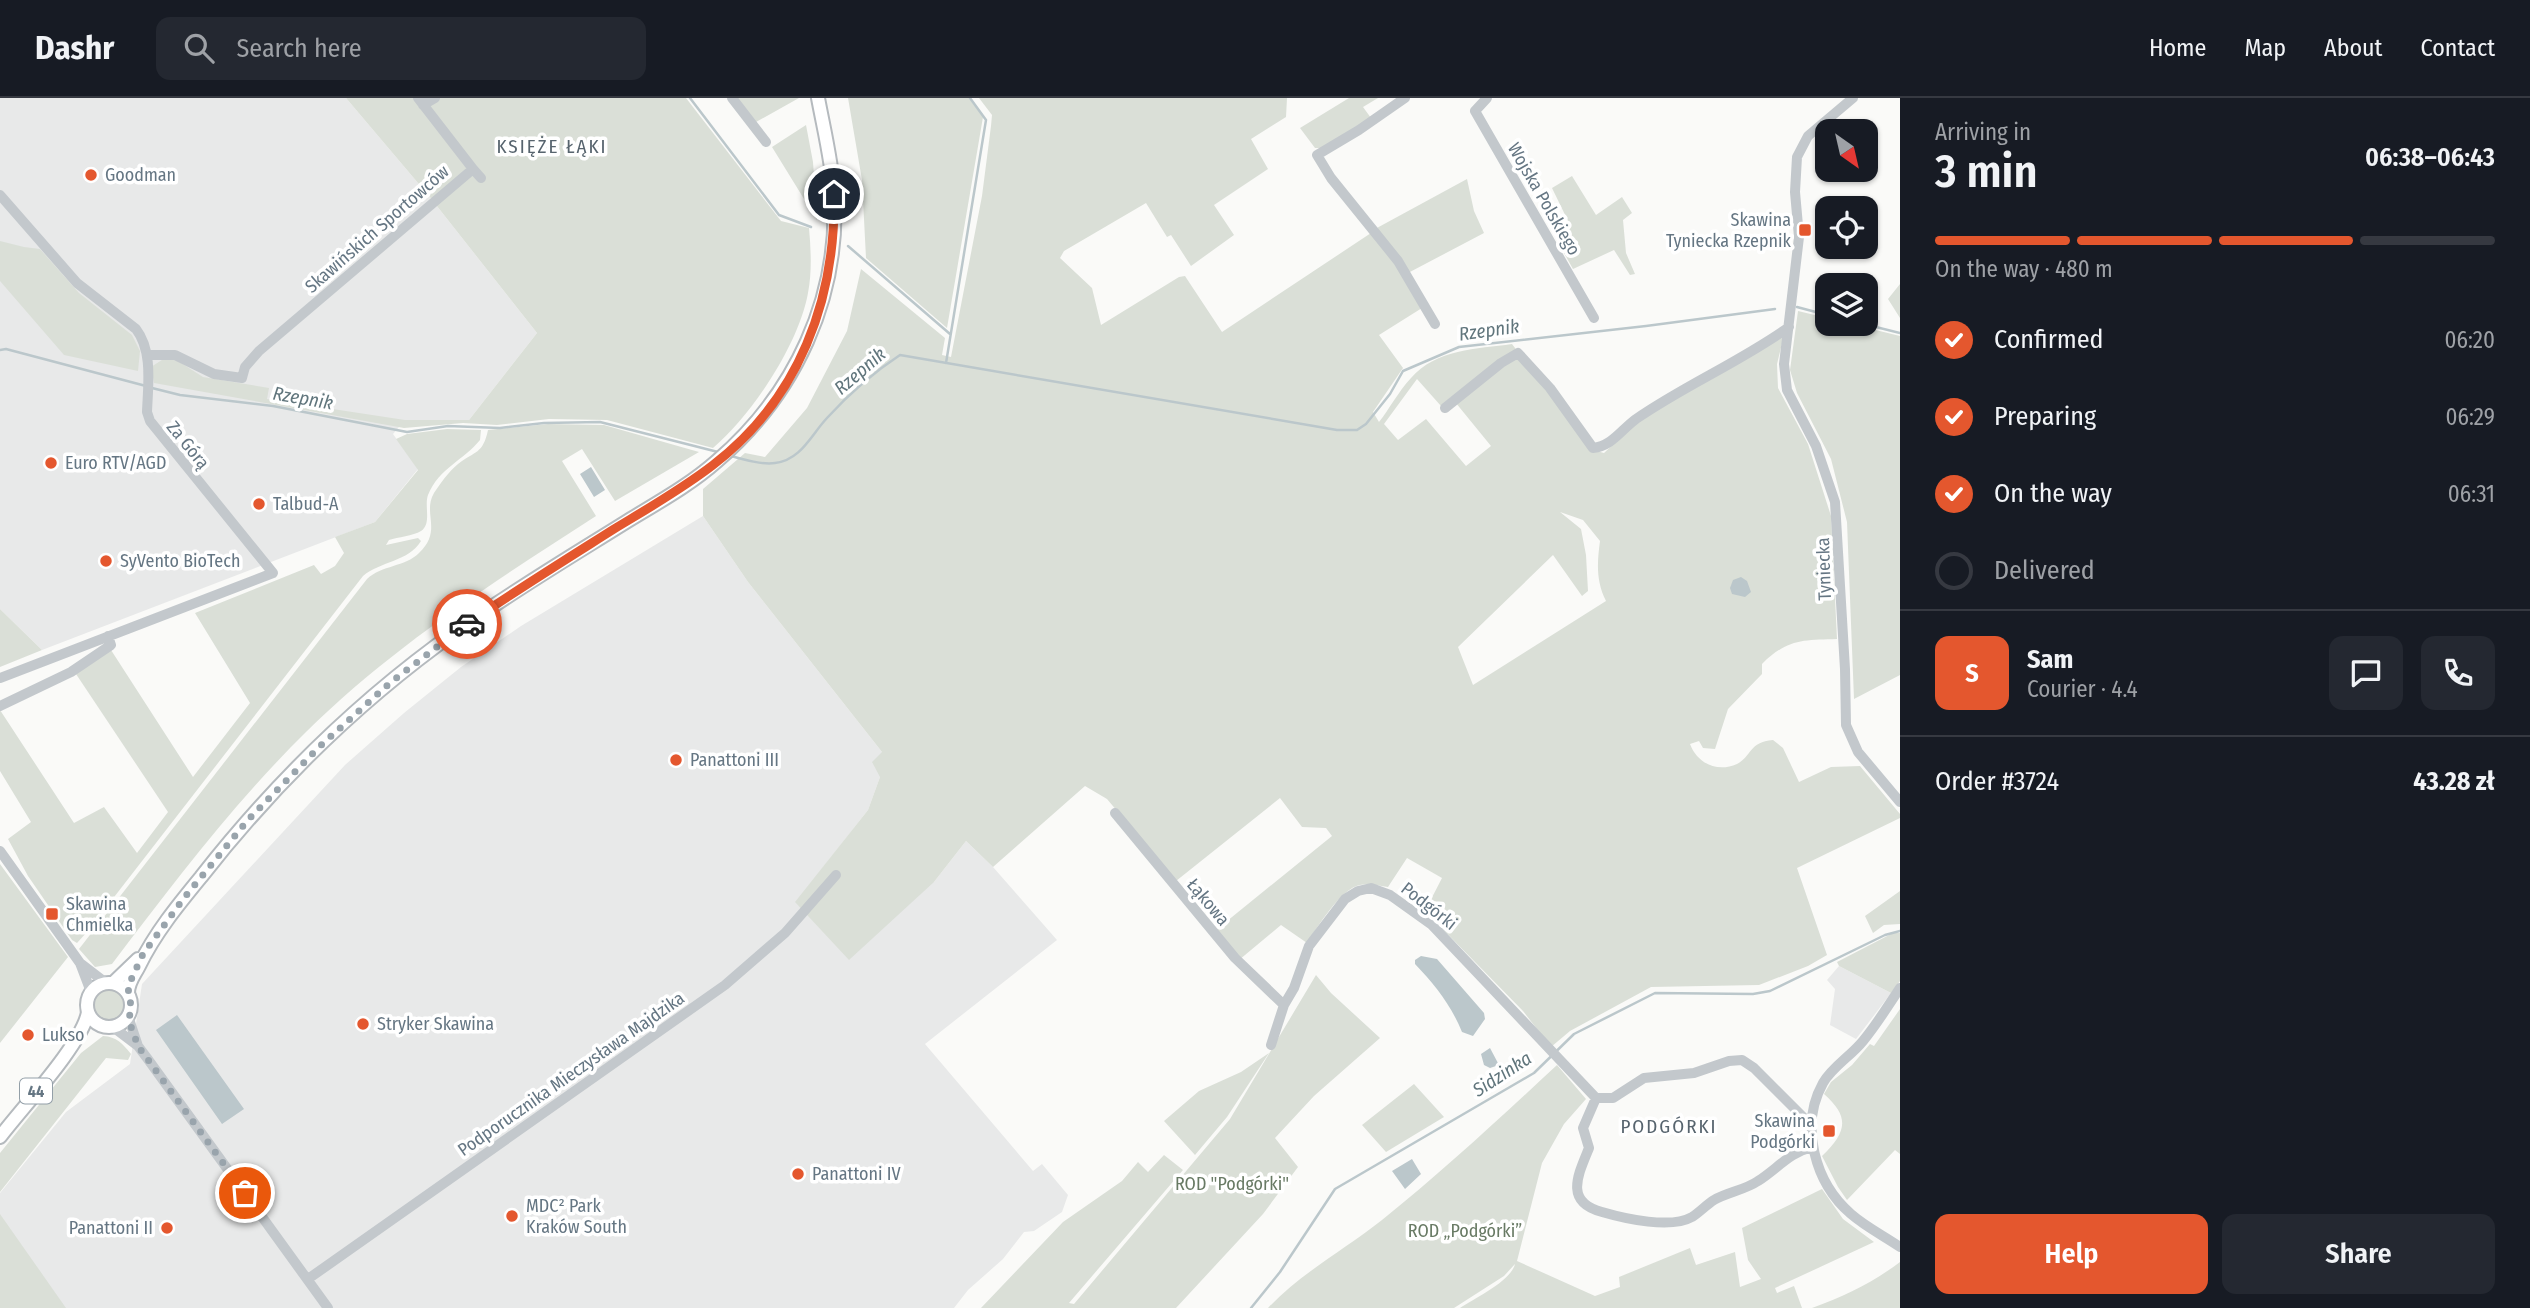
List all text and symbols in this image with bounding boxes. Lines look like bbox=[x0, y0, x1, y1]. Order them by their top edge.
search box bbox=[156, 17, 646, 80]
text: Dashr bbox=[35, 28, 114, 68]
icon: search bbox=[180, 29, 218, 67]
text: Search here bbox=[236, 33, 362, 64]
text: Home bbox=[2149, 34, 2206, 62]
text: Map bbox=[2244, 34, 2286, 62]
text: About bbox=[2324, 34, 2382, 62]
text: Contact bbox=[2420, 34, 2495, 62]
text: Arriving in bbox=[1935, 118, 2031, 146]
north arrow bbox=[1815, 119, 1878, 182]
map controls bbox=[1815, 119, 1878, 336]
district label: KSIĘŻE ŁĄKI bbox=[496, 135, 608, 158]
street label: Wojska Polskiego bbox=[1503, 139, 1585, 259]
text: 06:38–06:43 bbox=[2365, 142, 2495, 173]
text: 3 min bbox=[1935, 144, 2038, 199]
street label: Skawińskich Sportowców bbox=[301, 160, 454, 297]
place label: Goodman bbox=[105, 164, 176, 186]
pin bbox=[804, 164, 864, 224]
marker: Goodman bbox=[83, 167, 99, 183]
icon: home bbox=[815, 175, 853, 213]
button: locate bbox=[1815, 196, 1878, 259]
place label: Skawina Tyniecka Rzepnik bbox=[1666, 209, 1792, 252]
marker: Skawina Tyniecka Rzepnik bbox=[1797, 222, 1813, 238]
text: On the way · 480 m bbox=[1935, 255, 2113, 283]
button: layers bbox=[1815, 273, 1878, 336]
water label: Rzepnik bbox=[1457, 314, 1521, 346]
icon: check bbox=[1935, 321, 1973, 359]
text: Confirmed bbox=[1994, 324, 2104, 355]
text: 06:20 bbox=[2445, 326, 2495, 354]
water label: Rzepnik bbox=[830, 342, 890, 400]
water label: Rzepnik bbox=[271, 381, 335, 415]
icon: check bbox=[1935, 398, 1973, 436]
text: Preparing bbox=[1994, 401, 2096, 432]
text: 06:29 bbox=[2446, 403, 2495, 431]
street label: Za Górą bbox=[162, 416, 214, 474]
place label: Euro RTV/AGD bbox=[65, 452, 166, 474]
marker: Euro RTV/AGD bbox=[43, 455, 59, 471]
icon: check bbox=[1935, 475, 1973, 513]
text: On the way bbox=[1994, 478, 2112, 509]
text: 06:31 bbox=[2448, 480, 2495, 508]
place label: Talbud-A bbox=[273, 493, 339, 515]
marker: Talbud-A bbox=[251, 496, 267, 512]
street label: Tyniecka bbox=[1812, 537, 1836, 601]
place label: SyVento BioTech bbox=[120, 550, 240, 572]
marker: SyVento BioTech bbox=[98, 553, 114, 569]
text: Delivered bbox=[1994, 555, 2095, 586]
courier bbox=[432, 589, 502, 659]
icon: car bbox=[448, 605, 486, 643]
button: chat bbox=[2329, 636, 2403, 710]
button: phone bbox=[2421, 636, 2495, 710]
text: Sam bbox=[2027, 644, 2073, 675]
text: S bbox=[1965, 658, 1979, 689]
text: Courier · 4.4 bbox=[2027, 675, 2138, 703]
place label: Panattoni III bbox=[690, 749, 779, 771]
marker: Panattoni III bbox=[668, 752, 684, 768]
text: Order #3724 bbox=[1935, 766, 2059, 797]
text: 43.28 zł bbox=[2413, 766, 2495, 797]
street label: Łąkowa bbox=[1182, 874, 1234, 930]
street label: Podgórki bbox=[1397, 877, 1461, 935]
place label: Skawina Chmielka bbox=[66, 893, 134, 936]
marker: Skawina Chmielka bbox=[44, 906, 60, 922]
street label: Podporucznika Mieczysława Majdzika bbox=[453, 987, 689, 1161]
place label: Stryker Skawina bbox=[377, 1013, 494, 1035]
marker: Stryker Skawina bbox=[355, 1016, 371, 1032]
place label: Lukso bbox=[42, 1024, 85, 1046]
marker: Lukso bbox=[20, 1027, 36, 1043]
water label: Sidzinka bbox=[1467, 1046, 1536, 1102]
road number: 44 bbox=[20, 1079, 52, 1104]
place label: Skawina Podgórki bbox=[1750, 1110, 1815, 1153]
district label: PODGÓRKI bbox=[1620, 1115, 1718, 1138]
marker: Skawina Podgórki bbox=[1821, 1123, 1837, 1139]
pin bbox=[215, 1163, 275, 1223]
place label: Panattoni IV bbox=[812, 1163, 902, 1185]
marker: Panattoni IV bbox=[790, 1166, 806, 1182]
park label: ROD "Podgórki" bbox=[1175, 1173, 1289, 1195]
icon: bag bbox=[226, 1174, 264, 1212]
place label: MDC² Park Kraków South bbox=[526, 1195, 627, 1238]
marker: MDC² Park Kraków South bbox=[504, 1208, 520, 1224]
button: Help bbox=[1935, 1214, 2208, 1294]
button: Share bbox=[2222, 1214, 2495, 1294]
place label: Panattoni II bbox=[69, 1217, 153, 1239]
marker: Panattoni II bbox=[159, 1220, 175, 1236]
park label: ROD „Podgórki” bbox=[1408, 1220, 1522, 1242]

